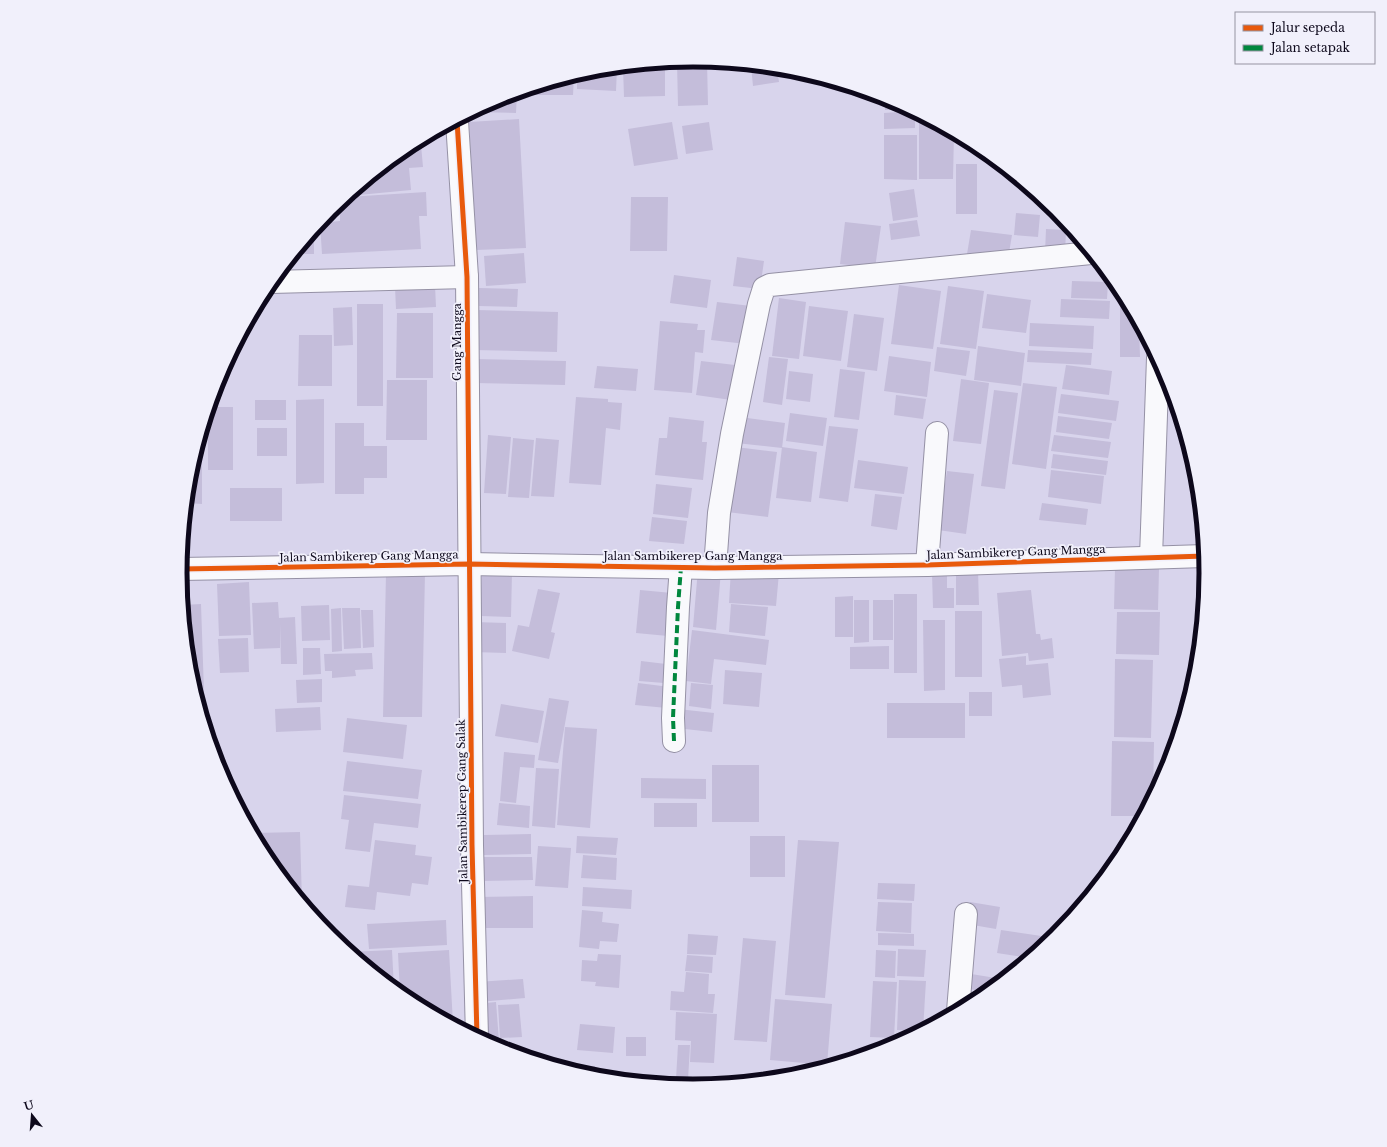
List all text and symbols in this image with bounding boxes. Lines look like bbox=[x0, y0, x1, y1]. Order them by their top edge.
legend bbox=[1235, 12, 1375, 64]
text: Jalur sepeda bbox=[1269, 20, 1345, 35]
text: Jalan setapak bbox=[1269, 40, 1351, 55]
street label: Gang Mangga bbox=[450, 302, 464, 381]
street label: Jalan Sambikerep Gang Mangga bbox=[924, 542, 1107, 562]
street label: Jalan Sambikerep Gang Mangga bbox=[277, 547, 459, 565]
street label: Jalan Sambikerep Gang Mangga bbox=[602, 549, 783, 563]
street label: Jalan Sambikerep Gang Salak bbox=[454, 719, 470, 885]
north arrow bbox=[12, 1095, 52, 1135]
text: U bbox=[22, 1097, 36, 1114]

